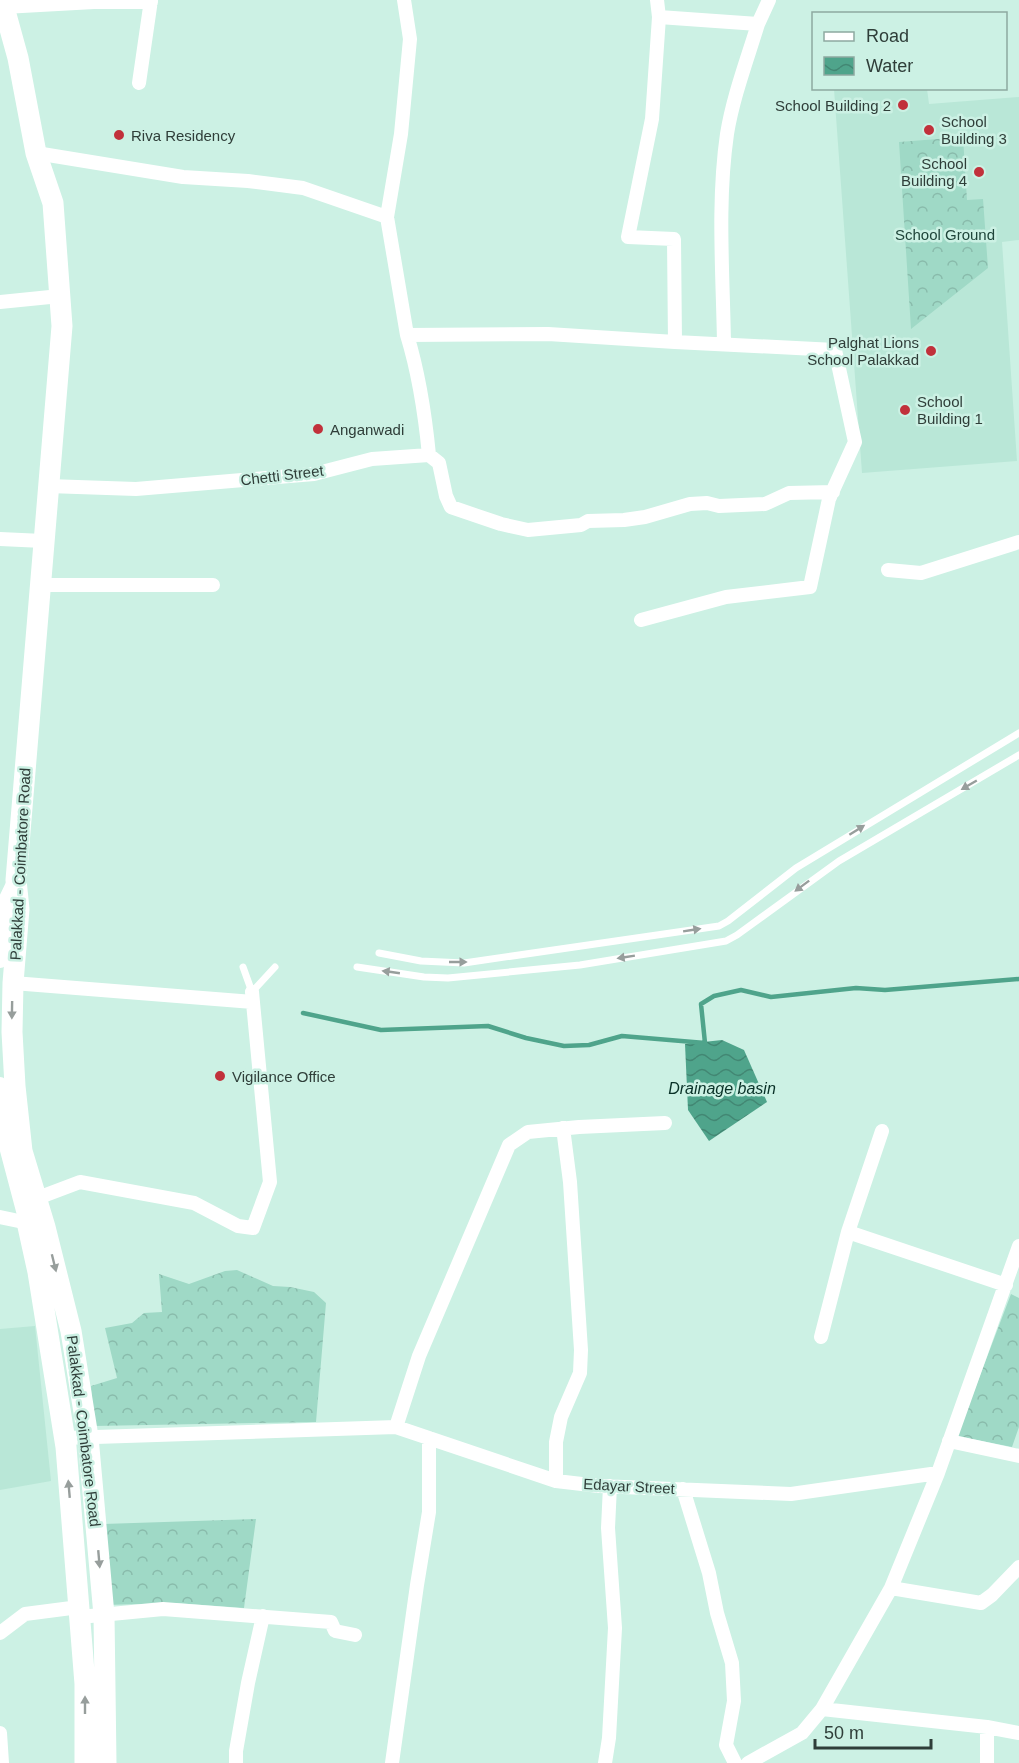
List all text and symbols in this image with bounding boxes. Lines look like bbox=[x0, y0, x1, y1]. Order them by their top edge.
legend bbox=[812, 12, 1007, 90]
text: Road bbox=[866, 26, 909, 46]
text: Water bbox=[866, 56, 913, 76]
place label: School Building 2 bbox=[775, 97, 891, 114]
marker: School Building 2 bbox=[896, 98, 910, 112]
place label: School Building 3 bbox=[941, 113, 1007, 147]
marker: School Building 3 bbox=[922, 123, 936, 137]
place label: Riva Residency bbox=[131, 127, 236, 144]
marker: Riva Residency bbox=[112, 128, 126, 142]
place label: School Building 4 bbox=[901, 155, 967, 189]
marker: School Building 4 bbox=[972, 165, 986, 179]
park label: School Ground bbox=[895, 226, 995, 243]
place label: Palghat Lions School Palakkad bbox=[807, 334, 919, 368]
marker: Palghat Lions School Palakkad bbox=[924, 344, 938, 358]
place label: School Building 1 bbox=[917, 393, 983, 427]
marker: School Building 1 bbox=[898, 403, 912, 417]
place label: Anganwadi bbox=[330, 421, 404, 438]
marker: Anganwadi bbox=[311, 422, 325, 436]
street label: Chetti Street bbox=[240, 461, 325, 489]
street label: Palakkad - Coimbatore Road bbox=[6, 767, 34, 961]
one-way arrow bbox=[960, 780, 977, 790]
one-way arrow bbox=[849, 825, 865, 836]
one-way arrow bbox=[795, 880, 810, 892]
one-way arrow bbox=[683, 925, 702, 934]
one-way arrow bbox=[617, 953, 636, 962]
one-way arrow bbox=[448, 957, 467, 967]
one-way arrow bbox=[381, 968, 400, 977]
one-way arrow bbox=[8, 1000, 17, 1019]
place label: Vigilance Office bbox=[232, 1068, 336, 1085]
marker: Vigilance Office bbox=[213, 1069, 227, 1083]
water label: Drainage basin bbox=[668, 1080, 776, 1097]
one-way arrow bbox=[50, 1254, 59, 1272]
street label: Palakkad - Coimbatore Road bbox=[64, 1334, 104, 1528]
street label: Edayar Street bbox=[583, 1475, 676, 1497]
one-way arrow bbox=[64, 1480, 74, 1499]
one-way arrow bbox=[94, 1549, 104, 1568]
one-way arrow bbox=[80, 1695, 90, 1714]
scale bar bbox=[815, 1712, 930, 1750]
text: 50 m bbox=[824, 1723, 864, 1743]

